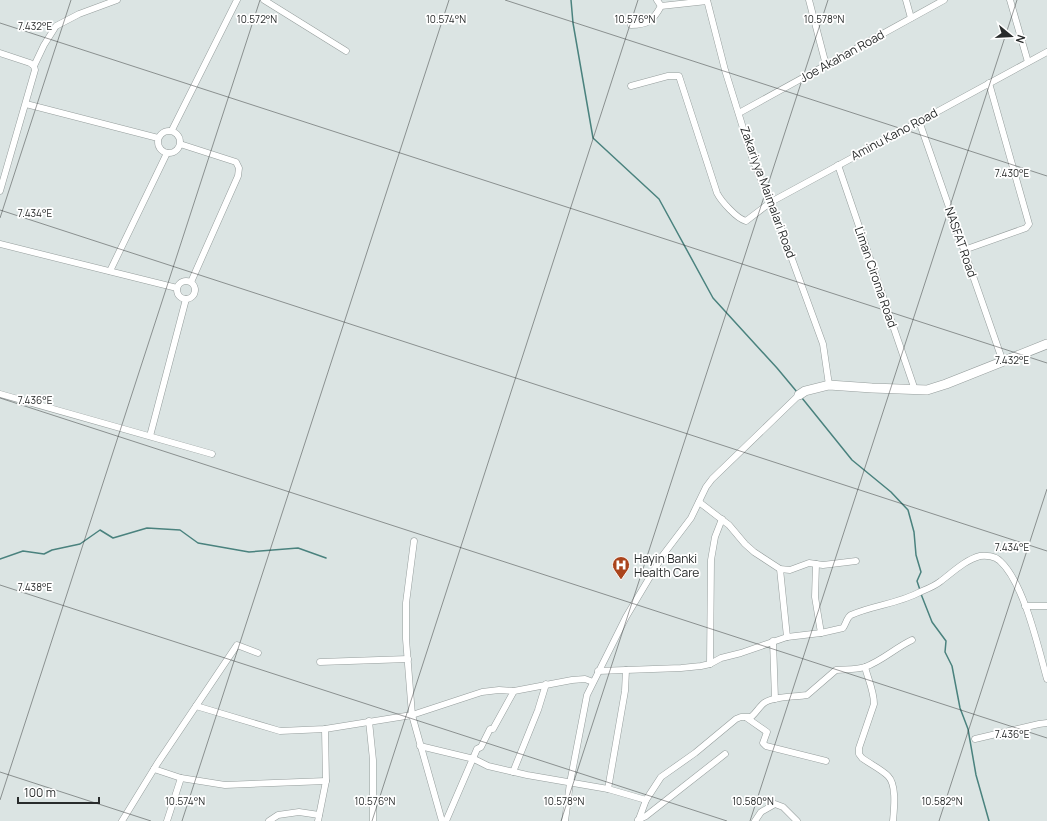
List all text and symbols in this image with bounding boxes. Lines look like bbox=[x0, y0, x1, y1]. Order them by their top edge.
text: 10.572°N bbox=[237, 12, 277, 26]
text: 10.574°N bbox=[426, 12, 466, 26]
text: 10.576°N bbox=[615, 12, 656, 26]
text: 10.578°N bbox=[804, 12, 844, 26]
north arrow bbox=[991, 16, 1031, 56]
text: 7.432°E bbox=[18, 19, 52, 33]
street label: Joe Akahan Road bbox=[797, 26, 887, 86]
text: N bbox=[1013, 33, 1029, 45]
street label: Aminu Kano Road bbox=[848, 104, 940, 164]
street label: Zakariyya Maimalari Road bbox=[736, 124, 800, 260]
text: 7.430°E bbox=[995, 166, 1030, 180]
street label: NASFAT Road bbox=[941, 205, 981, 279]
text: 7.434°E bbox=[18, 206, 52, 220]
street label: Liman Ciroma Road bbox=[851, 224, 901, 330]
text: 7.432°E bbox=[995, 353, 1029, 367]
text: 7.436°E bbox=[18, 393, 53, 407]
text: 7.434°E bbox=[995, 540, 1029, 554]
place label: Hayin Banki Health Care bbox=[634, 550, 699, 581]
hospital icon: Hayin Banki Health Care bbox=[611, 555, 631, 580]
text: 7.438°E bbox=[18, 580, 52, 594]
text: 7.436°E bbox=[995, 727, 1030, 741]
scale bar bbox=[18, 779, 99, 805]
text: 100 m bbox=[24, 784, 56, 801]
text: 10.574°N bbox=[165, 794, 205, 808]
text: 10.576°N bbox=[355, 794, 396, 808]
text: 10.578°N bbox=[544, 794, 584, 808]
text: 10.580°N bbox=[732, 794, 774, 808]
text: 10.582°N bbox=[921, 794, 963, 808]

